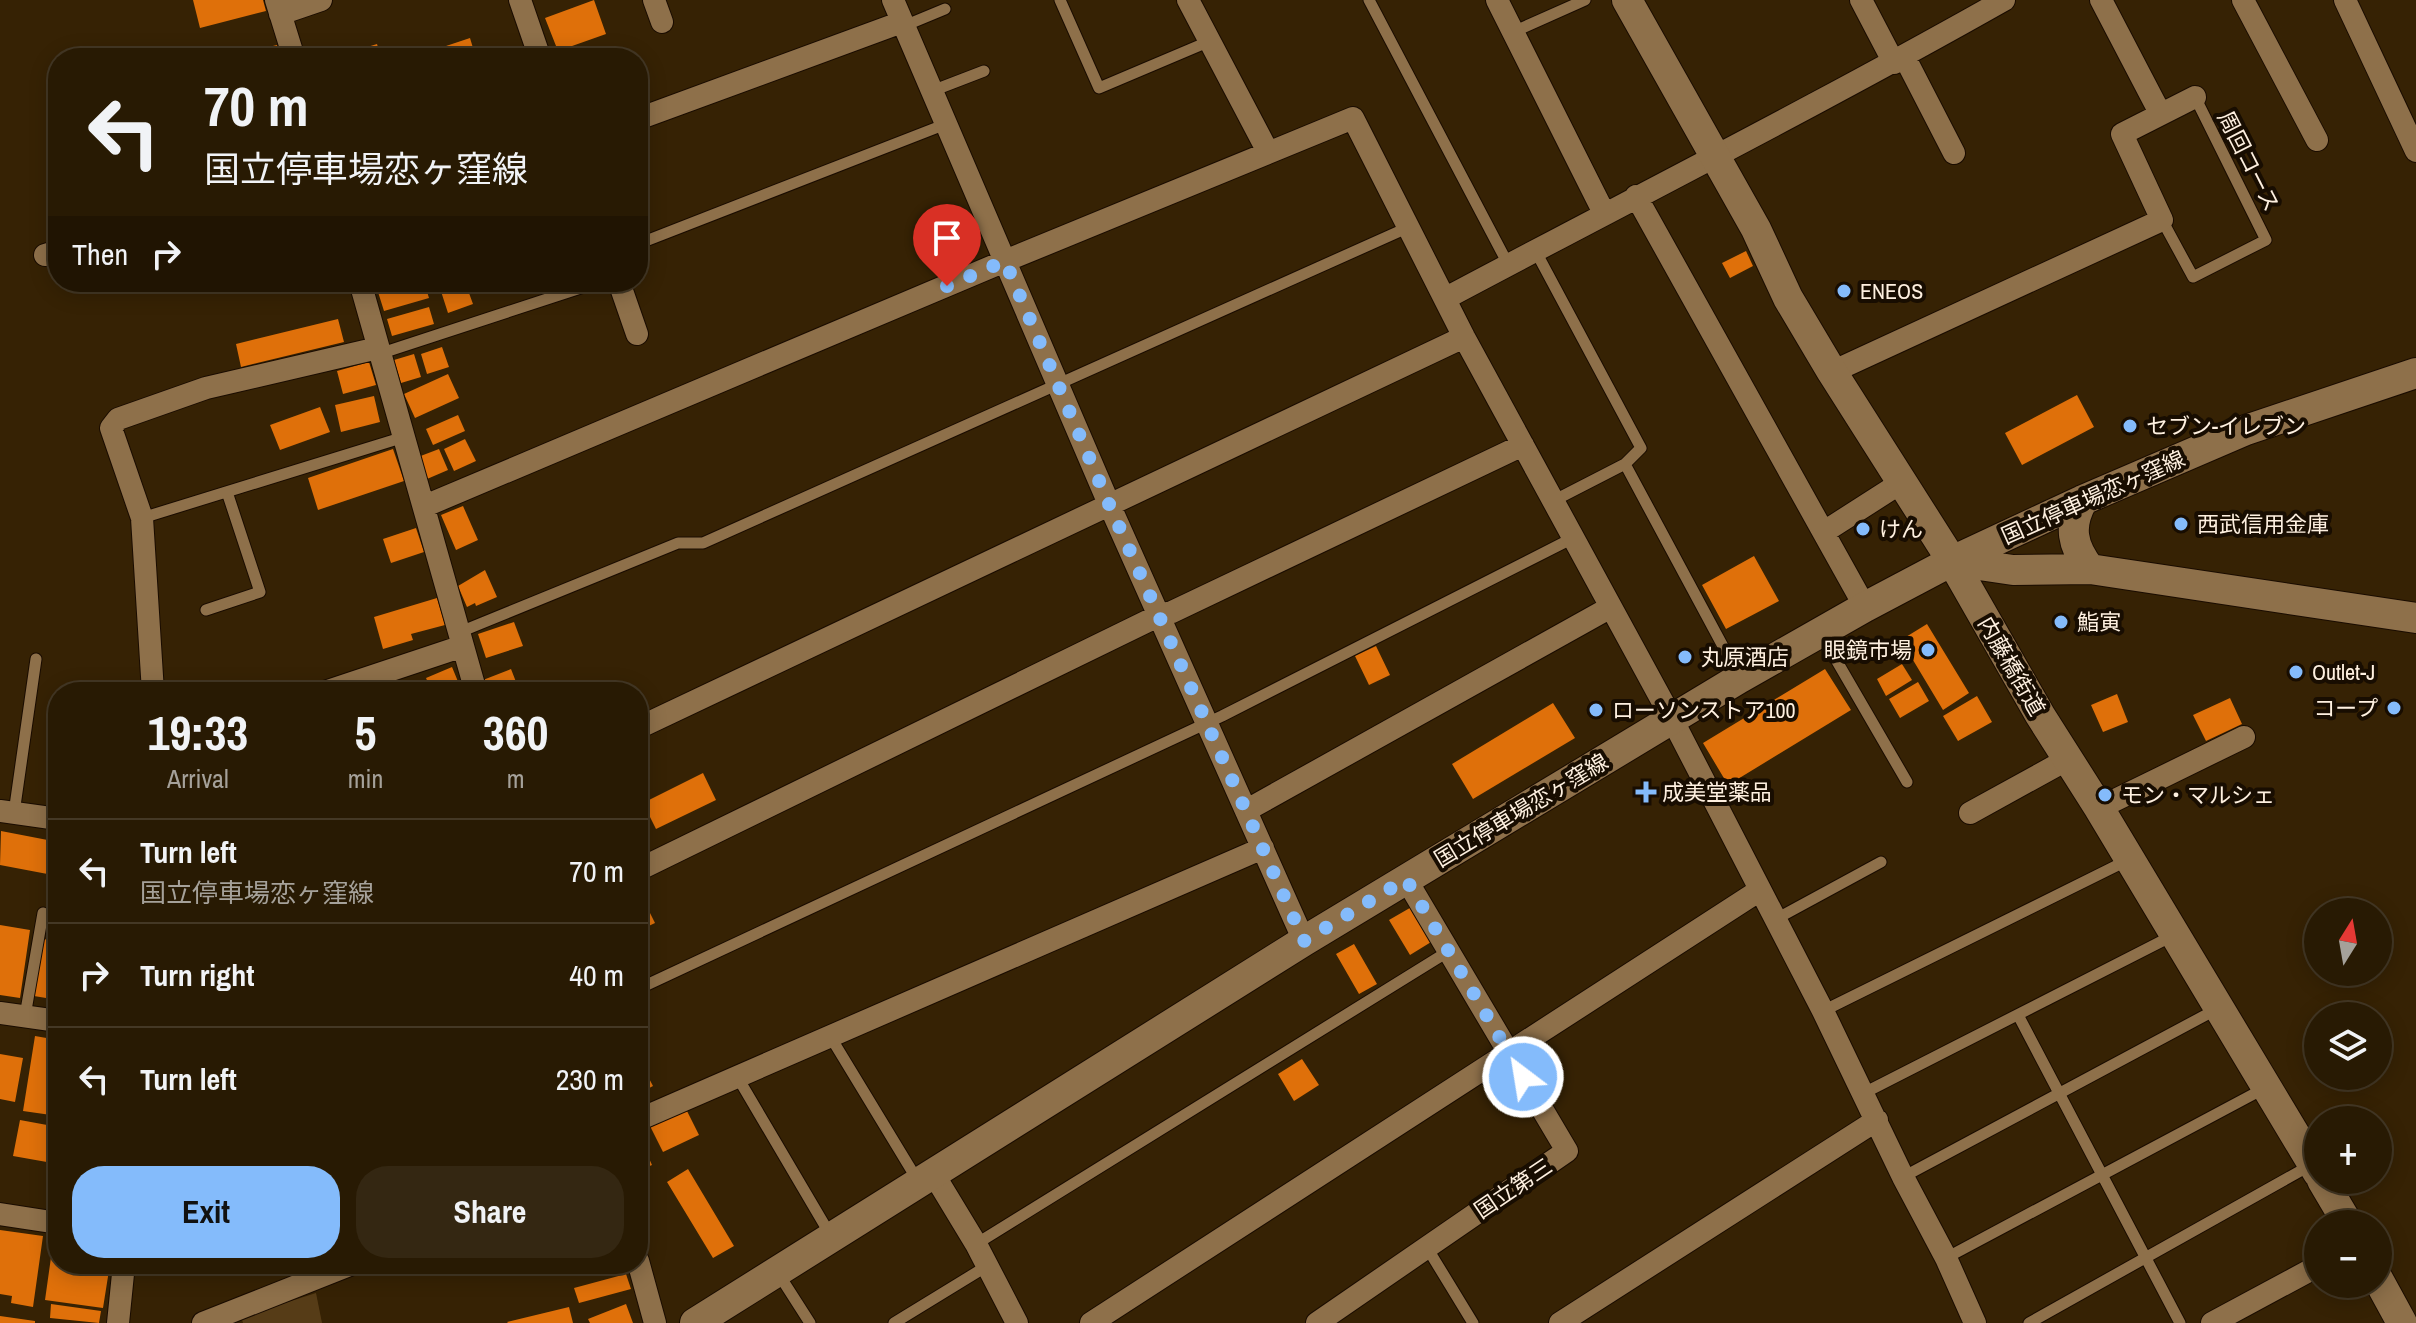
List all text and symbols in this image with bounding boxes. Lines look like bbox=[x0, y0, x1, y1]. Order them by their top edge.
text: 70 m bbox=[204, 68, 309, 143]
icon: left bbox=[72, 80, 176, 184]
street label: 周回コース bbox=[2211, 106, 2287, 216]
text: 国立停車場恋ヶ窪線 bbox=[204, 145, 528, 193]
pin bbox=[913, 204, 981, 286]
icon: arrive bbox=[925, 216, 969, 260]
icon: right bbox=[144, 232, 188, 276]
text: Then bbox=[72, 234, 128, 274]
place label: ENEOS bbox=[1860, 276, 1923, 306]
marker: ENEOS bbox=[1835, 282, 1853, 300]
place label: セブン-イレブン bbox=[2146, 411, 2306, 441]
marker: セブン-イレブン bbox=[2121, 417, 2139, 435]
street label: 国立停車場恋ヶ窪線 bbox=[1996, 443, 2190, 551]
place label: 西武信用金庫 bbox=[2197, 509, 2329, 539]
place label: けん bbox=[1879, 514, 1923, 544]
marker: 西武信用金庫 bbox=[2172, 515, 2190, 533]
marker: けん bbox=[1854, 520, 1872, 538]
place label: 鮨寅 bbox=[2077, 607, 2121, 637]
street label: 内藤橋街道 bbox=[1972, 611, 2052, 721]
marker: 鮨寅 bbox=[2052, 613, 2070, 631]
place label: 眼鏡市場 bbox=[1824, 635, 1912, 665]
marker: 眼鏡市場 bbox=[1919, 641, 1937, 659]
place label: 丸原酒店 bbox=[1701, 642, 1789, 672]
marker: 丸原酒店 bbox=[1676, 648, 1694, 666]
place label: Outlet-J bbox=[2312, 657, 2375, 687]
marker: Outlet-J bbox=[2287, 663, 2305, 681]
place label: コープ bbox=[2313, 693, 2378, 723]
place label: ローソンストア100 bbox=[1612, 695, 1796, 725]
marker: コープ bbox=[2385, 699, 2403, 717]
text: 19:33 bbox=[148, 700, 248, 765]
text: 5 bbox=[355, 700, 376, 765]
text: 360 bbox=[483, 700, 548, 765]
marker: ローソンストア100 bbox=[1587, 701, 1605, 719]
street label: 国立停車場恋ヶ窪線 bbox=[1428, 746, 1614, 874]
text: Arrival bbox=[167, 761, 229, 796]
text: min bbox=[348, 761, 383, 796]
text: m bbox=[507, 761, 525, 796]
place label: 成美堂薬品 bbox=[1662, 777, 1772, 807]
place label: モン・マルシェ bbox=[2121, 780, 2275, 810]
marker: 成美堂薬品 bbox=[1637, 783, 1655, 801]
marker: モン・マルシェ bbox=[2096, 786, 2114, 804]
text: Turn left bbox=[140, 832, 237, 872]
icon: left bbox=[72, 849, 116, 893]
text: 70 m bbox=[569, 851, 624, 891]
text: 国立停車場恋ヶ窪線 bbox=[140, 875, 374, 910]
north arrow bbox=[2304, 898, 2392, 986]
map controls bbox=[2304, 898, 2392, 1298]
icon: right bbox=[72, 953, 116, 997]
text: Turn right bbox=[140, 955, 254, 995]
text: 40 m bbox=[569, 955, 624, 995]
button: layers bbox=[2304, 1002, 2392, 1090]
position arrow bbox=[1481, 1035, 1565, 1119]
icon: left bbox=[72, 1057, 116, 1101]
text: Turn left bbox=[140, 1059, 237, 1099]
text: 230 m bbox=[556, 1059, 624, 1099]
button: + bbox=[2304, 1106, 2392, 1194]
street label: 国立第三 bbox=[1468, 1151, 1558, 1225]
button: Exit bbox=[72, 1166, 340, 1258]
button: Share bbox=[356, 1166, 624, 1258]
button: − bbox=[2304, 1210, 2392, 1298]

